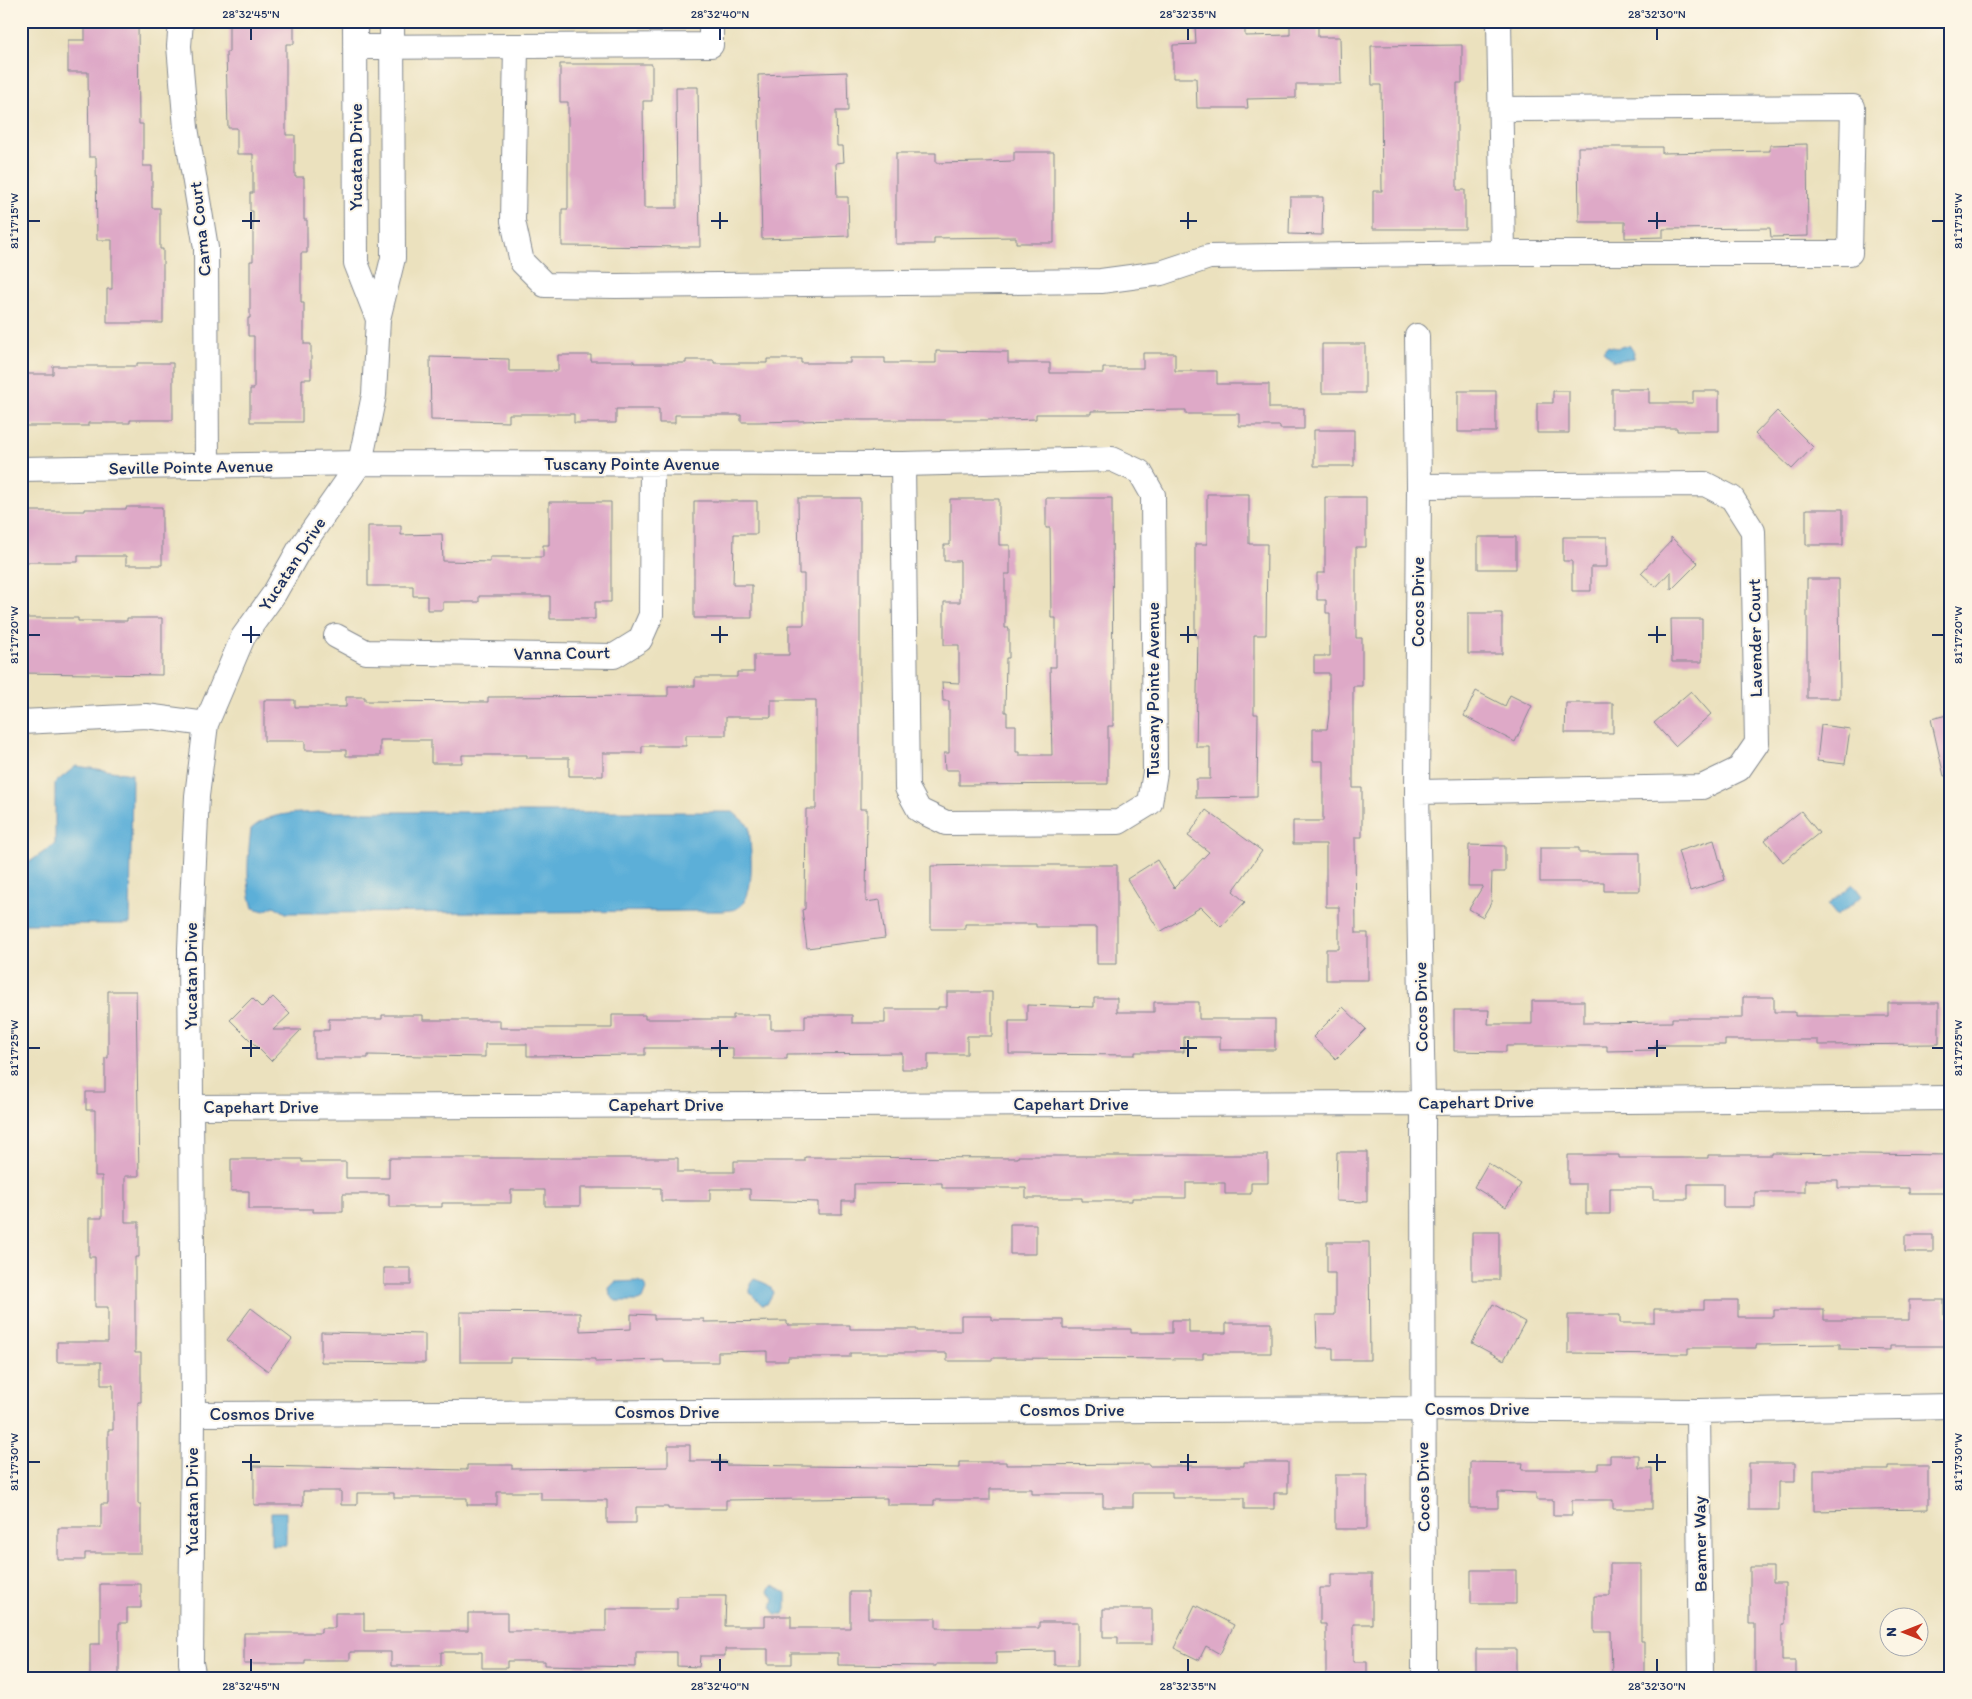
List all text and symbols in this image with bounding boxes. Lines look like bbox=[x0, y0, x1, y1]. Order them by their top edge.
text: 28°32'45"N bbox=[222, 7, 280, 21]
text: 28°32'40"N bbox=[691, 7, 749, 21]
text: 28°32'35"N bbox=[1160, 7, 1216, 21]
text: 28°32'30"N bbox=[1628, 7, 1686, 21]
street label: Yucatan Drive bbox=[345, 103, 367, 211]
street label: Carna Court bbox=[184, 180, 216, 277]
text: 81°17'15"W bbox=[7, 193, 21, 249]
text: 81°17'15"W bbox=[1951, 193, 1965, 249]
street label: Tuscany Pointe Avenue bbox=[544, 453, 720, 475]
street label: Seville Pointe Avenue bbox=[108, 455, 274, 479]
street label: Yucatan Drive bbox=[253, 513, 331, 615]
street label: Cocos Drive bbox=[1407, 557, 1429, 647]
street label: Lavender Court bbox=[1743, 578, 1767, 698]
street label: Tuscany Pointe Avenue bbox=[1142, 602, 1164, 778]
text: 81°17'20"W bbox=[7, 606, 21, 664]
text: 81°17'20"W bbox=[1951, 606, 1965, 664]
street label: Vanna Court bbox=[514, 641, 611, 665]
street label: Yucatan Drive bbox=[180, 922, 202, 1030]
street label: Cocos Drive bbox=[1409, 962, 1433, 1052]
text: 81°17'25"W bbox=[7, 1020, 21, 1076]
text: 81°17'25"W bbox=[1951, 1020, 1965, 1076]
street label: Capehart Drive bbox=[1418, 1090, 1534, 1114]
street label: Capehart Drive bbox=[1013, 1093, 1129, 1115]
street label: Capehart Drive bbox=[608, 1094, 724, 1116]
street label: Capehart Drive bbox=[203, 1096, 319, 1118]
street label: Cosmos Drive bbox=[1424, 1398, 1530, 1420]
street label: Cosmos Drive bbox=[1019, 1399, 1125, 1421]
street label: Cosmos Drive bbox=[614, 1401, 720, 1423]
street label: Cosmos Drive bbox=[209, 1403, 315, 1425]
text: 81°17'30"W bbox=[7, 1433, 21, 1491]
text: 81°17'30"W bbox=[1951, 1433, 1965, 1491]
street label: Cocos Drive bbox=[1411, 1442, 1435, 1532]
street label: Yucatan Drive bbox=[181, 1447, 203, 1555]
street label: Beamer Way bbox=[1688, 1495, 1712, 1592]
north arrow bbox=[1880, 1606, 1930, 1656]
text: N bbox=[1883, 1627, 1900, 1637]
text: 28°32'45"N bbox=[222, 1679, 280, 1693]
text: 28°32'40"N bbox=[691, 1679, 749, 1693]
text: 28°32'35"N bbox=[1160, 1679, 1216, 1693]
text: 28°32'30"N bbox=[1628, 1679, 1686, 1693]

